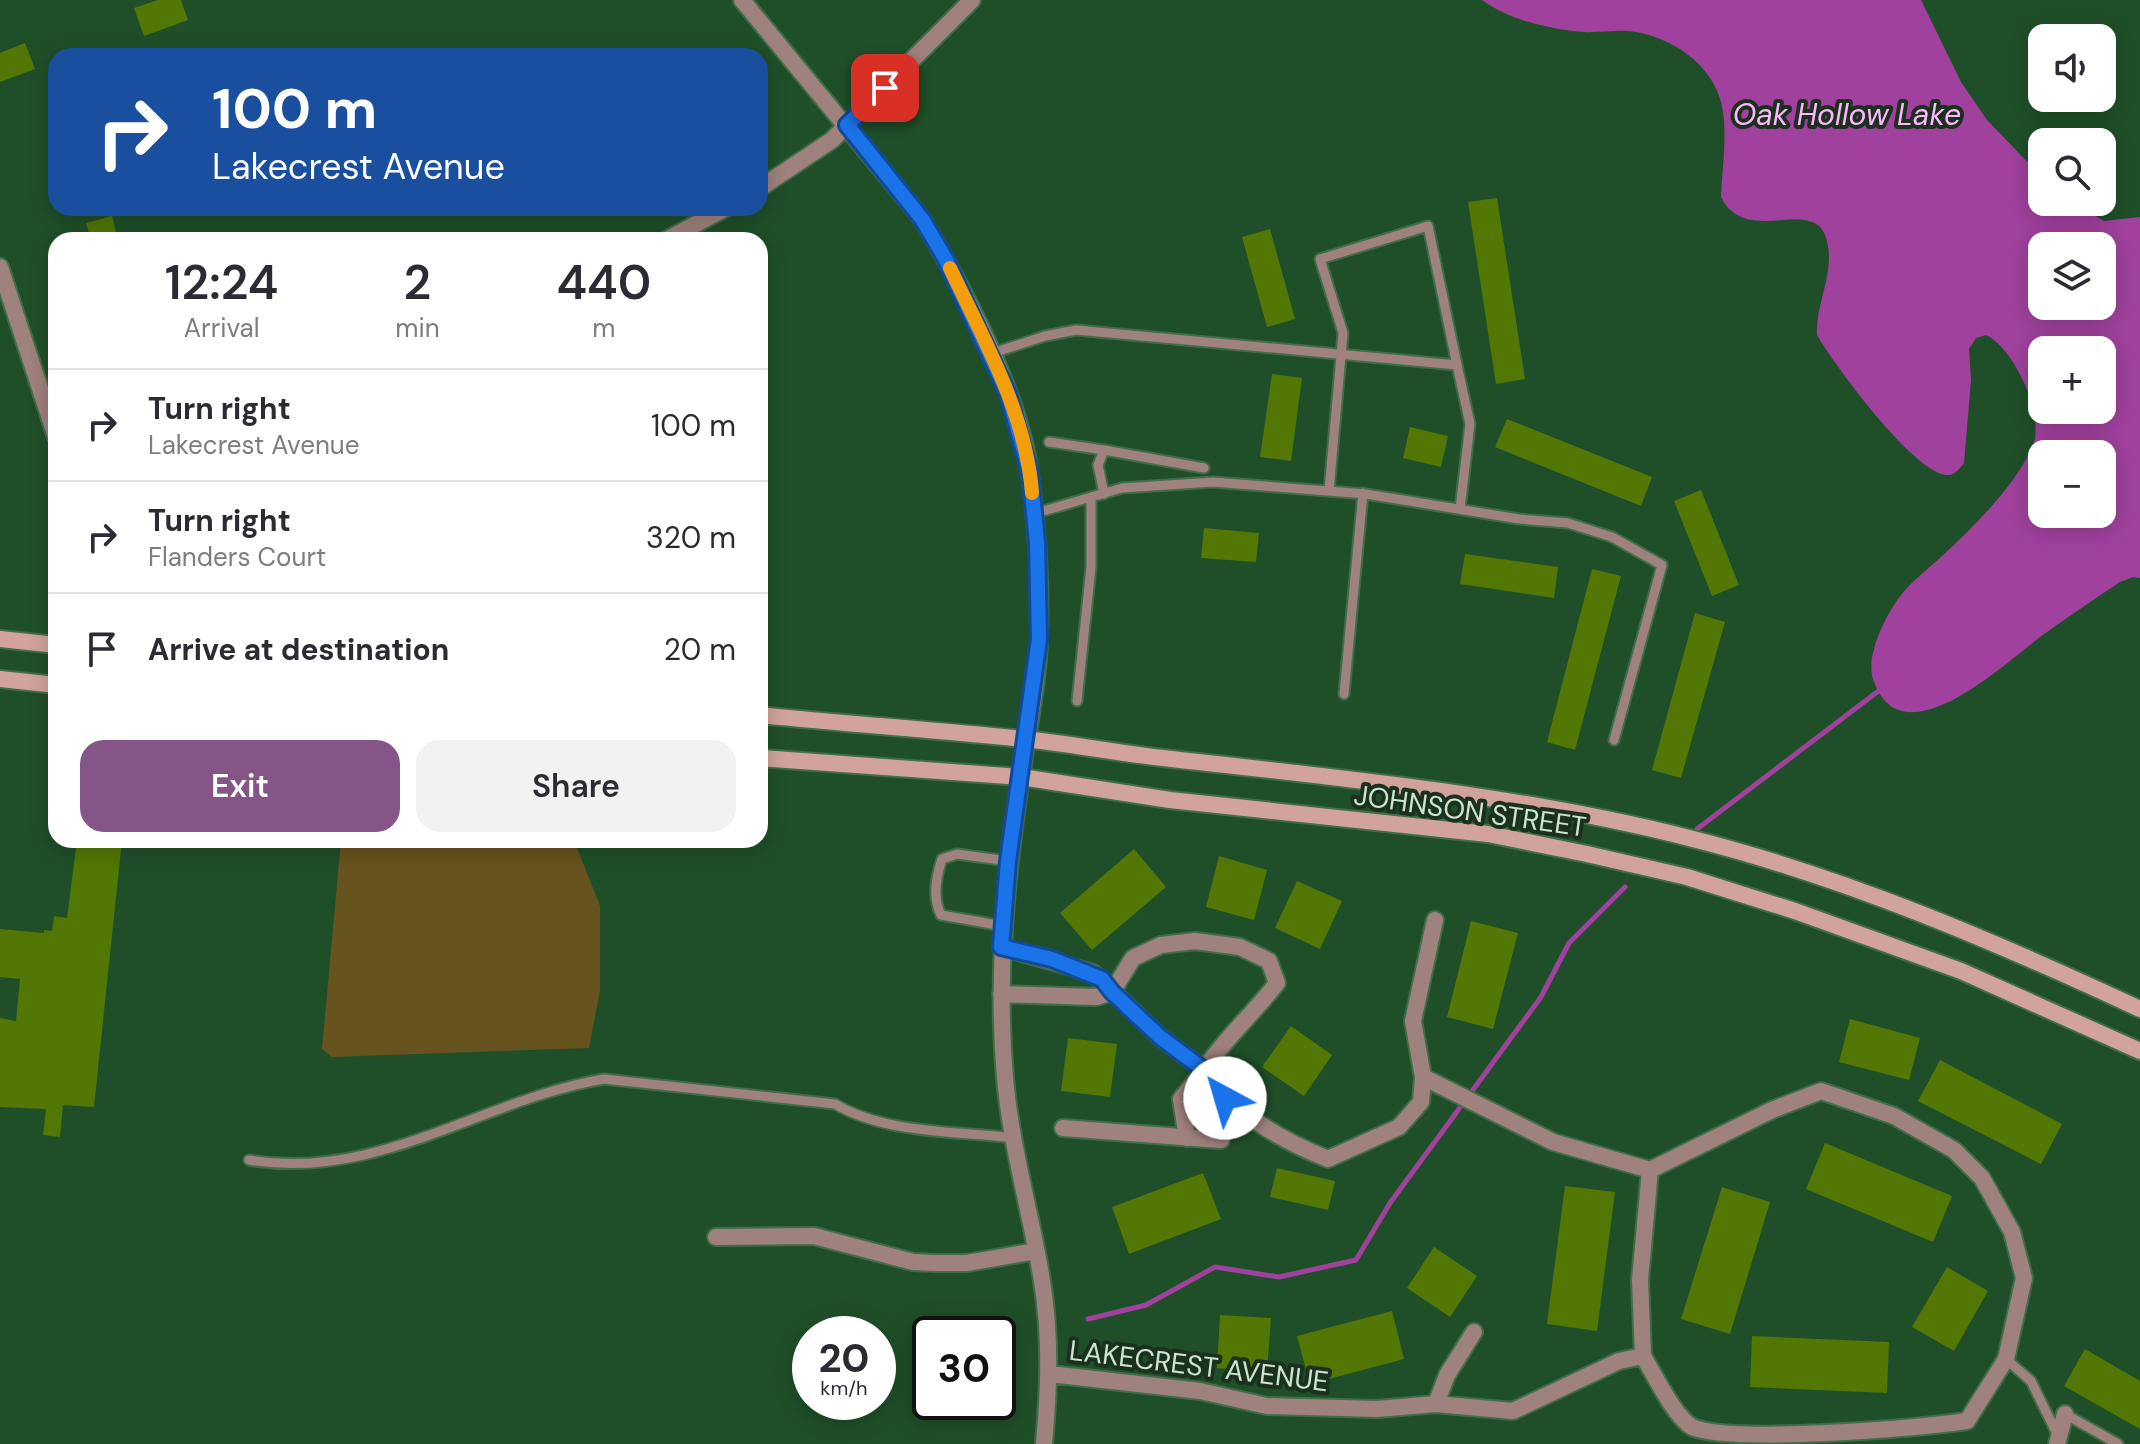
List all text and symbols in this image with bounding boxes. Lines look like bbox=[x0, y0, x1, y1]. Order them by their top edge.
map controls bbox=[2028, 24, 2116, 528]
button: sound bbox=[2028, 24, 2116, 112]
pin bbox=[851, 54, 919, 122]
icon: arrive bbox=[863, 66, 907, 110]
text: 100 m bbox=[212, 72, 377, 145]
icon: right bbox=[80, 80, 184, 184]
water label: Oak Hollow Lake bbox=[1733, 95, 1961, 134]
button: search bbox=[2028, 128, 2116, 216]
text: Lakecrest Avenue bbox=[212, 143, 505, 190]
button: layers bbox=[2028, 232, 2116, 320]
text: 12:24 bbox=[165, 251, 279, 314]
text: 2 bbox=[404, 251, 431, 314]
text: 440 bbox=[556, 251, 651, 314]
text: Arrival bbox=[184, 311, 260, 345]
text: min bbox=[395, 311, 440, 345]
text: m bbox=[592, 311, 615, 345]
button: + bbox=[2028, 336, 2116, 424]
text: Turn right bbox=[148, 389, 291, 428]
icon: right bbox=[80, 403, 124, 447]
text: 100 m bbox=[651, 406, 736, 445]
text: Lakecrest Avenue bbox=[148, 428, 359, 462]
button: − bbox=[2028, 440, 2116, 528]
text: Turn right bbox=[148, 501, 291, 540]
icon: right bbox=[80, 515, 124, 559]
text: 320 m bbox=[646, 518, 736, 557]
text: Flanders Court bbox=[148, 540, 326, 574]
icon: arrive bbox=[80, 627, 124, 671]
text: Arrive at destination bbox=[148, 630, 449, 669]
text: 20 m bbox=[664, 630, 736, 669]
button: Exit bbox=[80, 740, 400, 832]
button: Share bbox=[416, 740, 736, 832]
street label: JOHNSON STREET bbox=[1351, 776, 1589, 846]
position arrow bbox=[1183, 1056, 1267, 1140]
speed limit sign: 30 bbox=[912, 1316, 1016, 1420]
text: 20 bbox=[818, 1332, 870, 1384]
street label: LAKECREST AVENUE bbox=[1067, 1332, 1331, 1400]
text: km/h bbox=[820, 1375, 868, 1401]

